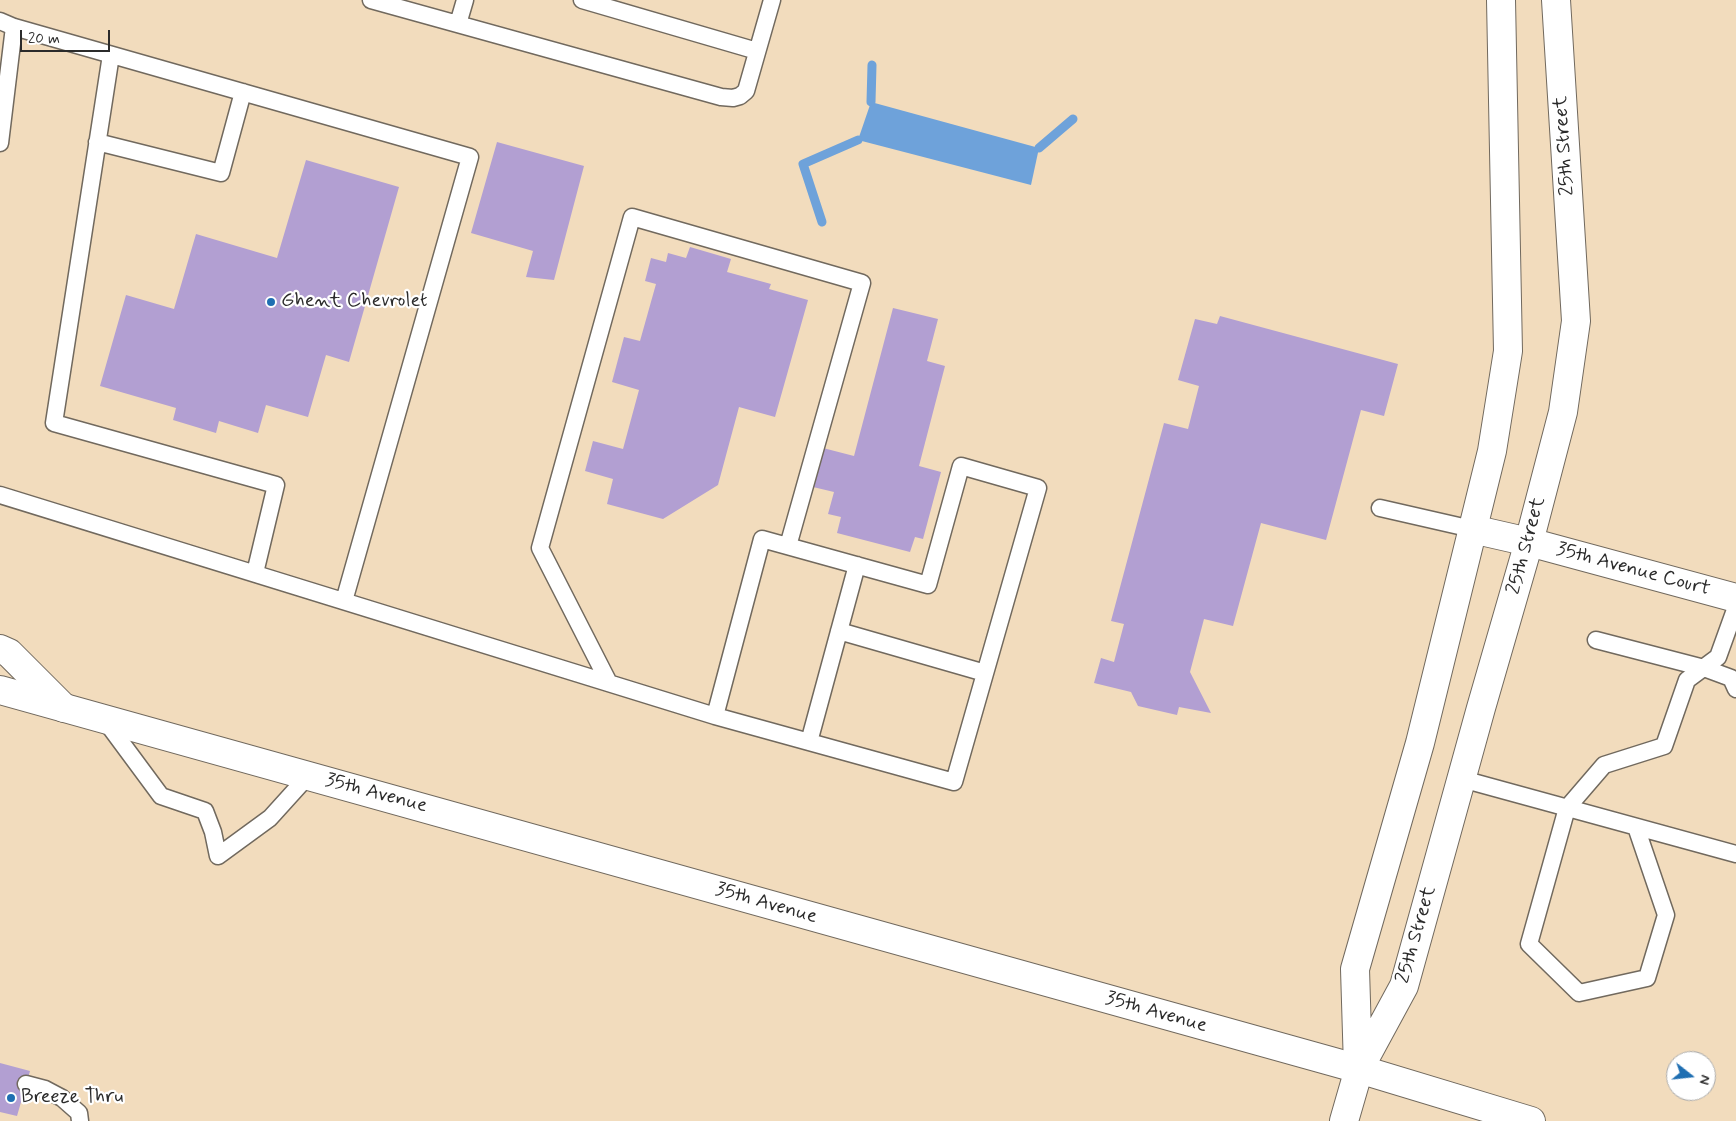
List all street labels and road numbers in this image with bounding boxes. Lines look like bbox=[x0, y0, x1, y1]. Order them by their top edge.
street label: 25th Street bbox=[1550, 95, 1580, 197]
street label: 25th Street bbox=[1502, 495, 1552, 597]
street label: 35th Avenue Court bbox=[1554, 538, 1712, 602]
street label: 35th Avenue bbox=[322, 769, 430, 819]
street label: 35th Avenue bbox=[712, 878, 820, 930]
street label: 25th Street bbox=[1392, 884, 1442, 986]
street label: 35th Avenue bbox=[1102, 987, 1210, 1039]

